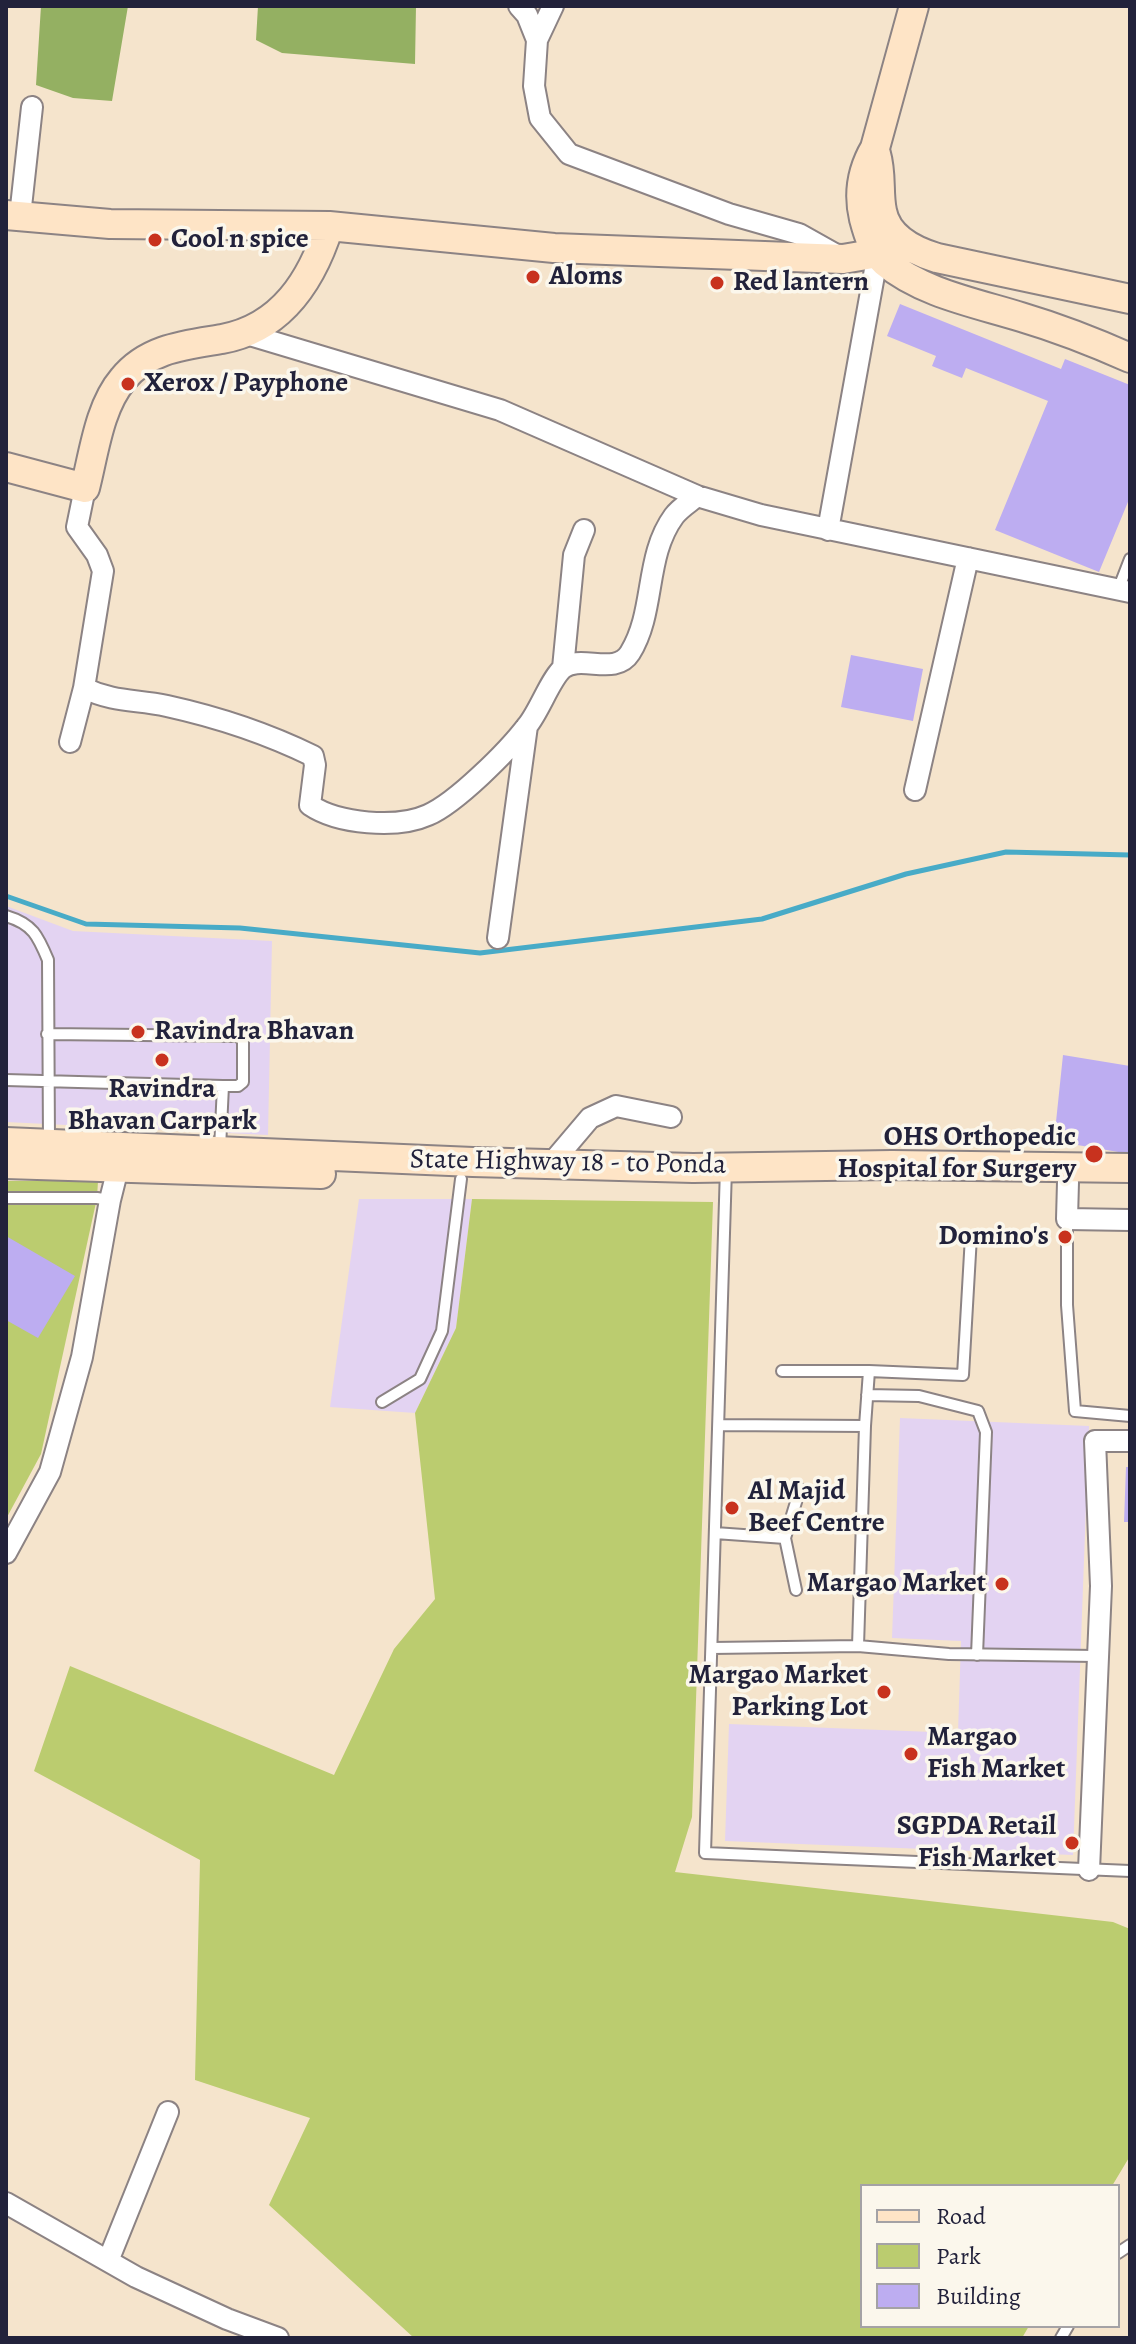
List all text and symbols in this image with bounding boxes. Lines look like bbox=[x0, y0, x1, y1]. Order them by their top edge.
place label: Cool n spice bbox=[171, 223, 309, 257]
marker: Cool n spice bbox=[146, 231, 164, 249]
place label: Aloms bbox=[549, 260, 623, 294]
place label: Red lantern bbox=[733, 266, 869, 300]
marker: Aloms bbox=[524, 268, 542, 286]
marker: Red lantern bbox=[708, 274, 726, 292]
place label: Xerox / Payphone bbox=[144, 367, 348, 401]
marker: Xerox / Payphone bbox=[119, 375, 137, 393]
place label: Ravindra Bhavan bbox=[154, 1015, 354, 1049]
marker: Ravindra Bhavan bbox=[129, 1023, 147, 1041]
marker: Ravindra Bhavan Carpark bbox=[153, 1051, 171, 1069]
place label: Ravindra Bhavan Carpark bbox=[67, 1073, 257, 1139]
place label: OHS Orthopedic Hospital for Surgery bbox=[838, 1121, 1076, 1187]
street label: State Highway 18 - to Ponda bbox=[409, 1143, 727, 1183]
marker: OHS Orthopedic Hospital for Surgery bbox=[1083, 1143, 1105, 1165]
place label: Domino's bbox=[938, 1220, 1049, 1254]
marker: Domino's bbox=[1056, 1228, 1074, 1246]
place label: Al Majid Beef Centre bbox=[748, 1475, 885, 1541]
marker: Al Majid Beef Centre bbox=[723, 1499, 741, 1517]
place label: Margao Market bbox=[807, 1567, 986, 1601]
marker: Margao Market bbox=[993, 1575, 1011, 1593]
place label: Margao Market Parking Lot bbox=[689, 1659, 868, 1725]
marker: Margao Market Parking Lot bbox=[875, 1683, 893, 1701]
place label: Margao Fish Market bbox=[927, 1721, 1065, 1787]
marker: Margao Fish Market bbox=[902, 1745, 920, 1763]
place label: SGPDA Retail Fish Market bbox=[897, 1810, 1056, 1876]
marker: SGPDA Retail Fish Market bbox=[1063, 1834, 1081, 1852]
legend bbox=[860, 2184, 1120, 2328]
text: Road bbox=[936, 2200, 986, 2232]
text: Park bbox=[936, 2240, 981, 2272]
text: Building bbox=[936, 2280, 1021, 2312]

